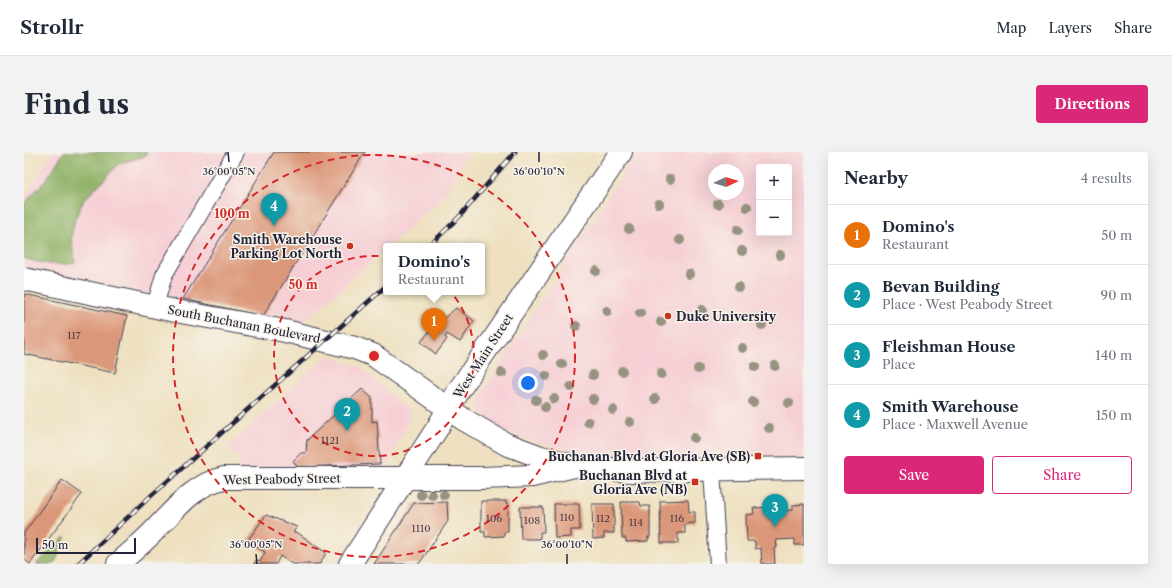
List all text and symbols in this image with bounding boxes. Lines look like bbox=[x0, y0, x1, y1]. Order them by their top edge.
text: Strollr bbox=[20, 16, 84, 39]
text: Map bbox=[996, 19, 1026, 37]
text: Layers bbox=[1048, 19, 1092, 37]
text: Share bbox=[1114, 19, 1152, 37]
button: Directions bbox=[1036, 85, 1148, 123]
text: Find us bbox=[24, 87, 129, 121]
north arrow bbox=[708, 164, 744, 200]
map controls bbox=[756, 164, 792, 236]
button: + bbox=[756, 164, 792, 200]
text: 36°00'05"N bbox=[202, 165, 256, 178]
text: 36°00'10"N bbox=[513, 165, 565, 178]
text: Nearby bbox=[844, 168, 908, 188]
text: 4 results bbox=[1081, 170, 1132, 186]
pin: 4 bbox=[261, 193, 287, 226]
button: − bbox=[756, 200, 792, 236]
text: 100 m bbox=[214, 206, 250, 221]
text: Domino's bbox=[882, 217, 955, 236]
text: 1 bbox=[854, 227, 860, 243]
text: 50 m bbox=[1101, 227, 1132, 243]
place label: Smith Warehouse Parking Lot North bbox=[230, 232, 343, 261]
text: Restaurant bbox=[882, 236, 949, 252]
marker: Smith Warehouse Parking Lot North bbox=[345, 241, 355, 251]
popup bbox=[383, 243, 485, 295]
text: Domino's bbox=[398, 252, 470, 271]
text: Restaurant bbox=[398, 271, 465, 287]
text: 50 m bbox=[288, 277, 318, 292]
text: Bevan Building bbox=[882, 277, 1000, 296]
text: 2 bbox=[853, 287, 861, 303]
text: 90 m bbox=[1101, 287, 1132, 303]
text: Place · West Peabody Street bbox=[882, 296, 1053, 312]
street label: South Buchanan Boulevard bbox=[166, 302, 322, 346]
pin: 1 bbox=[421, 308, 447, 341]
place label: Duke University bbox=[676, 309, 777, 324]
street label: West Main Street bbox=[449, 310, 516, 402]
marker: Duke University bbox=[663, 311, 673, 321]
house number: 117 bbox=[67, 329, 81, 342]
text: Fleishman House bbox=[882, 337, 1015, 356]
text: 3 bbox=[853, 347, 861, 363]
text: 140 m bbox=[1095, 347, 1132, 363]
centre of rings bbox=[367, 349, 381, 363]
text: Place bbox=[882, 356, 915, 372]
your location bbox=[518, 373, 538, 393]
text: Smith Warehouse bbox=[882, 397, 1019, 416]
pin: 2 bbox=[334, 398, 360, 431]
text: 4 bbox=[853, 407, 861, 423]
text: 150 m bbox=[1096, 407, 1132, 423]
text: Place · Maxwell Avenue bbox=[882, 416, 1028, 432]
house number: 1121 bbox=[321, 434, 340, 447]
place label: Buchanan Blvd at Gloria Ave (SB) bbox=[548, 449, 750, 464]
marker: Buchanan Blvd at Gloria Ave (SB) bbox=[753, 451, 763, 461]
button: Save bbox=[844, 456, 984, 494]
button: Share bbox=[992, 456, 1132, 494]
place label: Buchanan Blvd at Gloria Ave (NB) bbox=[579, 468, 687, 497]
street label: West Peabody Street bbox=[222, 470, 342, 488]
marker: Buchanan Blvd at Gloria Ave (NB) bbox=[690, 477, 700, 487]
pin: 3 bbox=[762, 494, 788, 527]
house number: 110 bbox=[560, 511, 574, 524]
house number: 106 bbox=[486, 512, 502, 525]
house number: 112 bbox=[596, 512, 610, 525]
house number: 116 bbox=[670, 512, 684, 525]
house number: 108 bbox=[524, 514, 540, 527]
house number: 114 bbox=[629, 516, 643, 529]
house number: 1110 bbox=[412, 522, 430, 535]
scale bar bbox=[36, 536, 136, 555]
text: 50 m bbox=[42, 538, 68, 552]
text: 36°00'05"N bbox=[229, 538, 283, 551]
text: 36°00'10"N bbox=[541, 538, 593, 551]

